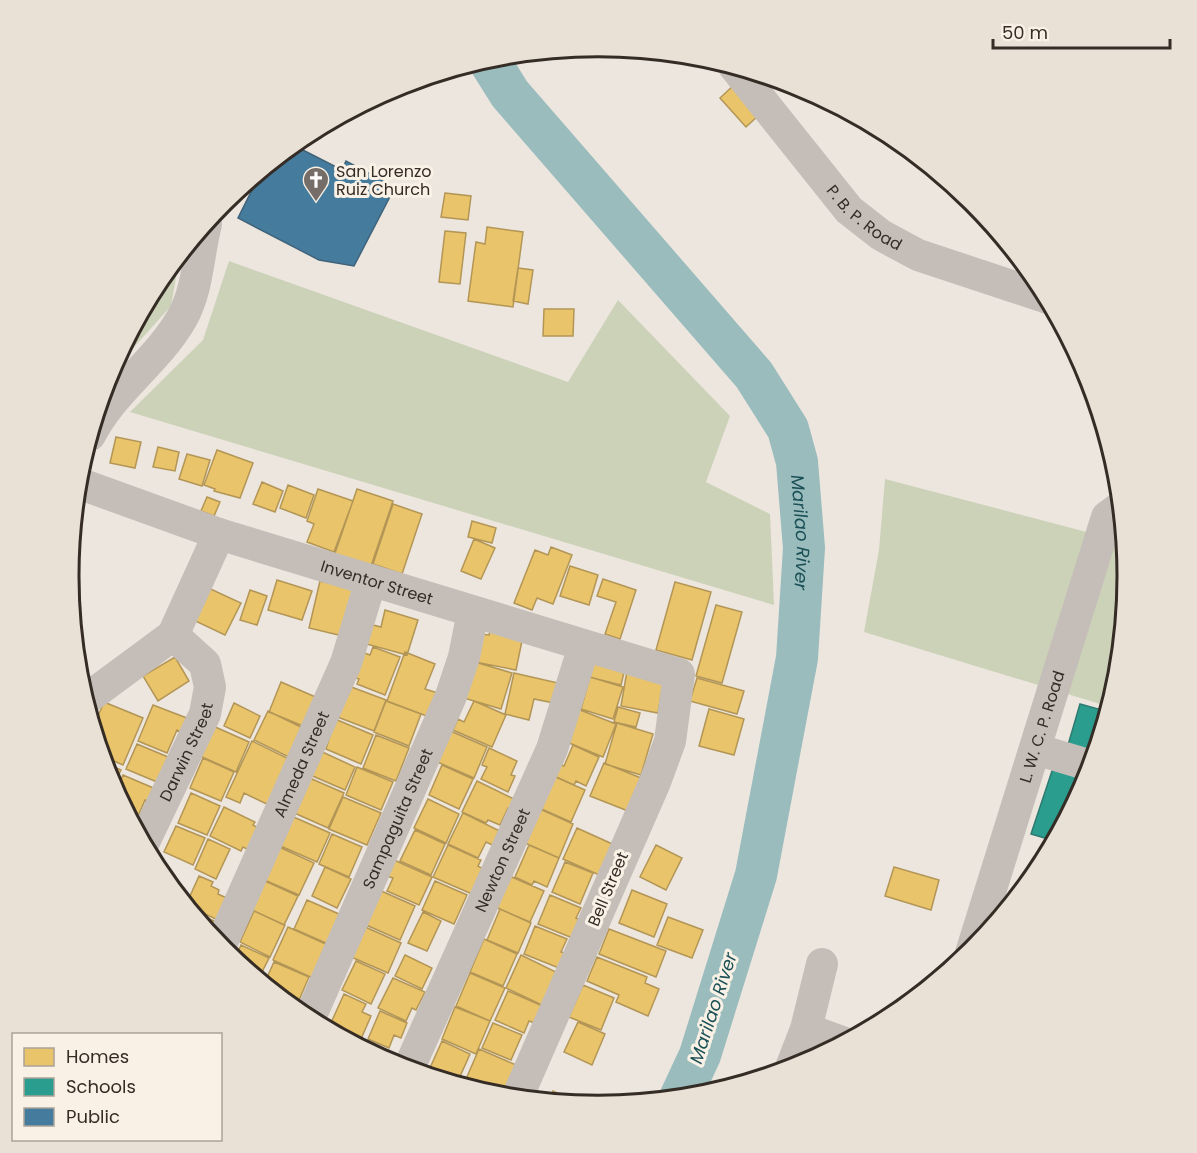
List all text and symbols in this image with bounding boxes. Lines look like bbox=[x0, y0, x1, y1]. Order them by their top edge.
scale bar bbox=[993, 12, 1170, 50]
text: 50 m bbox=[1002, 20, 1048, 45]
place label: San Lorenzo Ruiz Church bbox=[336, 160, 432, 201]
church icon: San Lorenzo Ruiz Church bbox=[301, 165, 331, 203]
street label: P. B. P. Road bbox=[821, 180, 906, 256]
water label: Marilao River bbox=[786, 474, 817, 592]
street label: Inventor Street bbox=[318, 554, 436, 610]
street label: L. W. C. P. Road bbox=[1013, 668, 1070, 786]
street label: Darwin Street bbox=[154, 701, 218, 805]
street label: Almeda Street bbox=[267, 707, 335, 821]
street label: Sampaguita Street bbox=[356, 744, 438, 892]
street label: Newton Street bbox=[469, 804, 536, 916]
street label: Bell Street bbox=[582, 848, 634, 930]
water label: Marilao River bbox=[683, 948, 743, 1067]
legend bbox=[12, 1033, 222, 1141]
text: Homes bbox=[66, 1044, 129, 1069]
text: Schools bbox=[66, 1074, 136, 1099]
text: Public bbox=[66, 1104, 120, 1129]

